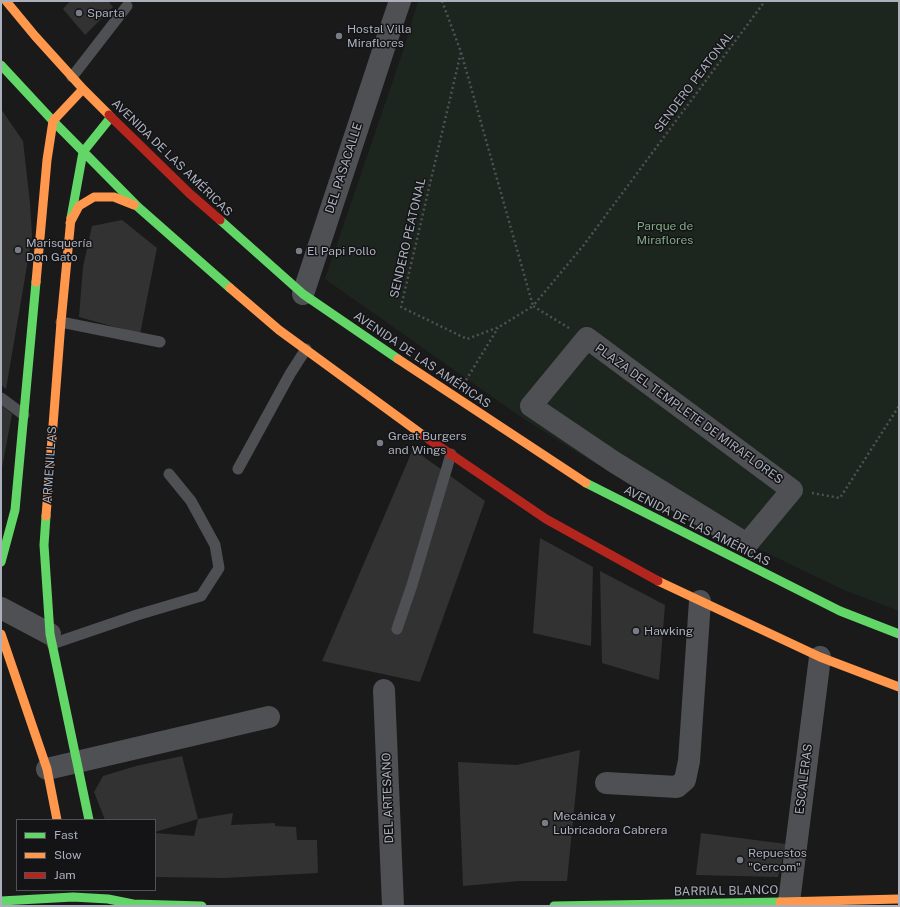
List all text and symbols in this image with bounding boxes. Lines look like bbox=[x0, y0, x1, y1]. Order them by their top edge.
place label: Sparta bbox=[87, 6, 125, 20]
marker: Sparta bbox=[74, 8, 84, 18]
place label: Hostal Villa Miraflores bbox=[347, 22, 411, 50]
street label: SENDERO PEATONAL bbox=[651, 29, 737, 135]
marker: Hostal Villa Miraflores bbox=[334, 31, 344, 41]
street label: AVENIDA DE LAS AMÉRICAS bbox=[109, 96, 235, 220]
street label: DEL PASACALLE bbox=[323, 121, 365, 215]
street label: SENDERO PEATONAL bbox=[387, 176, 429, 300]
park label: Parque de Miraflores bbox=[637, 219, 693, 247]
place label: Marisquería Don Gato bbox=[26, 236, 92, 264]
place label: El Papi Pollo bbox=[307, 244, 376, 258]
marker: Marisquería Don Gato bbox=[13, 245, 23, 255]
marker: El Papi Pollo bbox=[294, 246, 304, 256]
street label: AVENIDA DE LAS AMÉRICAS bbox=[351, 309, 493, 411]
street label: PLAZA DEL TEMPLETE DE MIRAFLORES bbox=[592, 341, 786, 487]
street label: ARMENILLAS bbox=[40, 426, 60, 504]
place label: Great Burgers and Wings bbox=[388, 429, 466, 457]
marker: Great Burgers and Wings bbox=[375, 438, 385, 448]
street label: AVENIDA DE LAS AMÉRICAS bbox=[621, 483, 773, 569]
place label: Hawking bbox=[644, 624, 693, 638]
marker: Hawking bbox=[631, 626, 641, 636]
street label: ESCALERAS bbox=[793, 743, 815, 815]
street label: DEL ARTESANO bbox=[379, 752, 397, 844]
place label: Mecánica y Lubricadora Cabrera bbox=[553, 809, 667, 837]
marker: Mecánica y Lubricadora Cabrera bbox=[540, 818, 550, 828]
legend bbox=[16, 819, 156, 891]
text: Fast bbox=[54, 828, 78, 842]
place label: Repuestos "Cercom" bbox=[748, 846, 807, 874]
text: Slow bbox=[54, 848, 81, 862]
marker: Repuestos "Cercom" bbox=[735, 855, 745, 865]
text: Jam bbox=[54, 868, 76, 882]
street label: BARRIAL BLANCO bbox=[674, 883, 778, 899]

